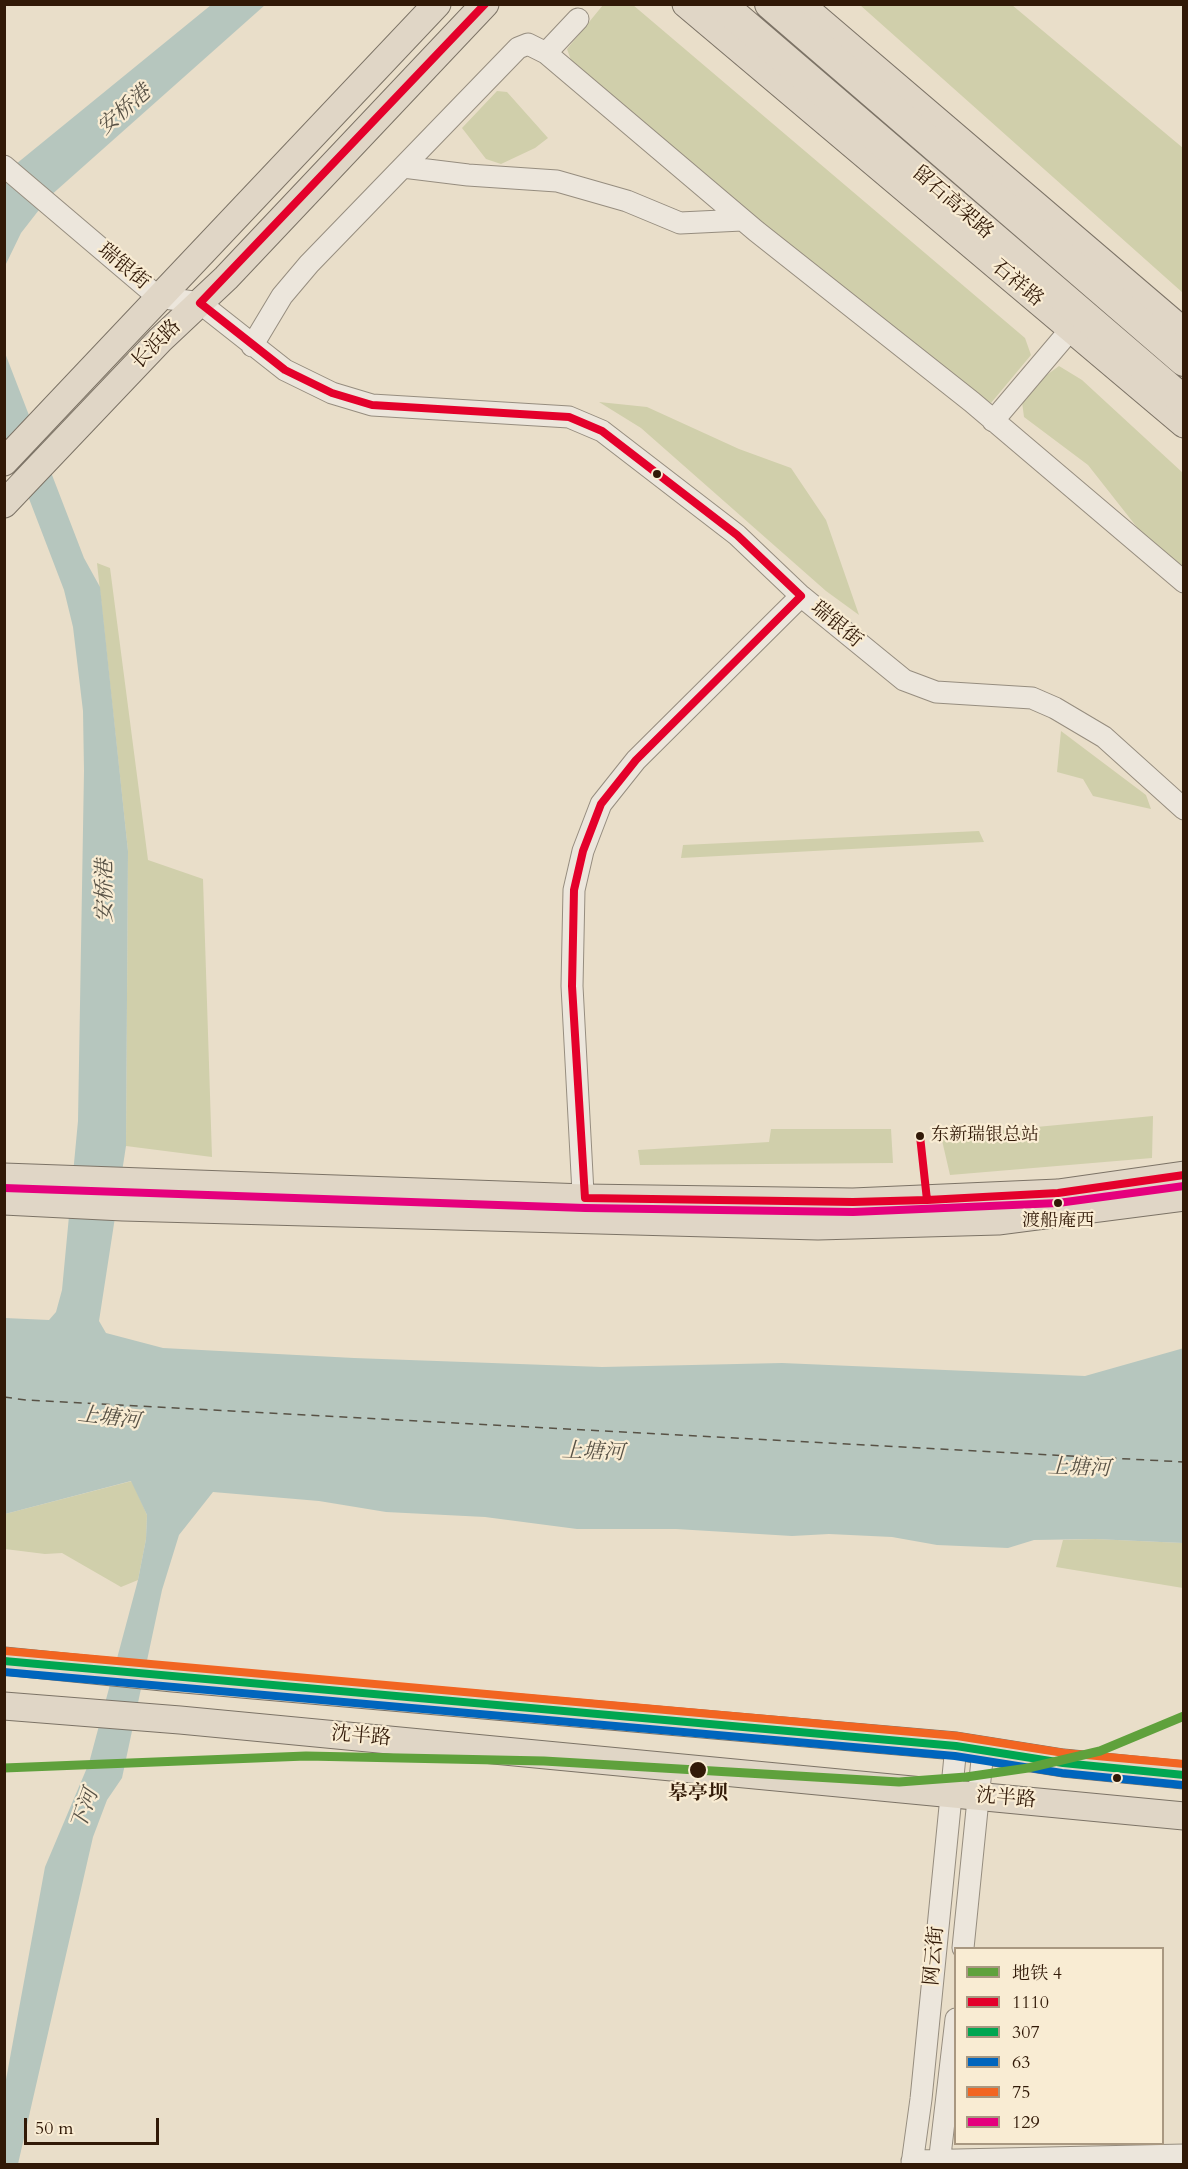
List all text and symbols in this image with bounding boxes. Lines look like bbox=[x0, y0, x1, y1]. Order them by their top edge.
water label: 安桥港 bbox=[93, 81, 157, 141]
street label: 留石高架路 bbox=[906, 161, 998, 245]
street label: 瑞银街 bbox=[92, 239, 154, 295]
street label: 石祥路 bbox=[986, 256, 1048, 312]
street label: 长浜路 bbox=[127, 315, 187, 375]
unlabelled marker bbox=[651, 468, 663, 480]
street label: 瑞银街 bbox=[805, 597, 867, 653]
water label: 安桥港 bbox=[93, 860, 119, 922]
place label: 东新瑞银总站 bbox=[931, 1125, 1039, 1147]
marker: 东新瑞银总站 bbox=[914, 1130, 926, 1142]
marker: 渡船庵西 bbox=[1052, 1197, 1064, 1209]
place label: 渡船庵西 bbox=[1022, 1211, 1094, 1233]
water label: 上塘河 bbox=[76, 1403, 142, 1435]
water label: 上塘河 bbox=[561, 1439, 625, 1467]
water label: 上塘河 bbox=[1047, 1455, 1111, 1483]
street label: 沈半路 bbox=[330, 1722, 392, 1752]
marker: 皋亭坝 bbox=[688, 1760, 708, 1780]
unlabelled marker bbox=[1111, 1772, 1123, 1784]
place label: 皋亭坝 bbox=[668, 1782, 728, 1806]
street label: 沈半路 bbox=[975, 1784, 1037, 1814]
water label: 下河 bbox=[67, 1786, 105, 1834]
street label: 网云街 bbox=[920, 1925, 950, 1987]
legend bbox=[954, 1947, 1164, 2145]
text: 地铁 4 bbox=[1012, 1961, 1062, 1986]
text: 1110 bbox=[1012, 1990, 1049, 2015]
text: 307 bbox=[1012, 2020, 1040, 2045]
text: 63 bbox=[1012, 2050, 1030, 2075]
text: 75 bbox=[1012, 2080, 1030, 2105]
scale bar bbox=[27, 2106, 162, 2144]
text: 129 bbox=[1012, 2110, 1040, 2135]
text: 50 m bbox=[35, 2116, 74, 2141]

